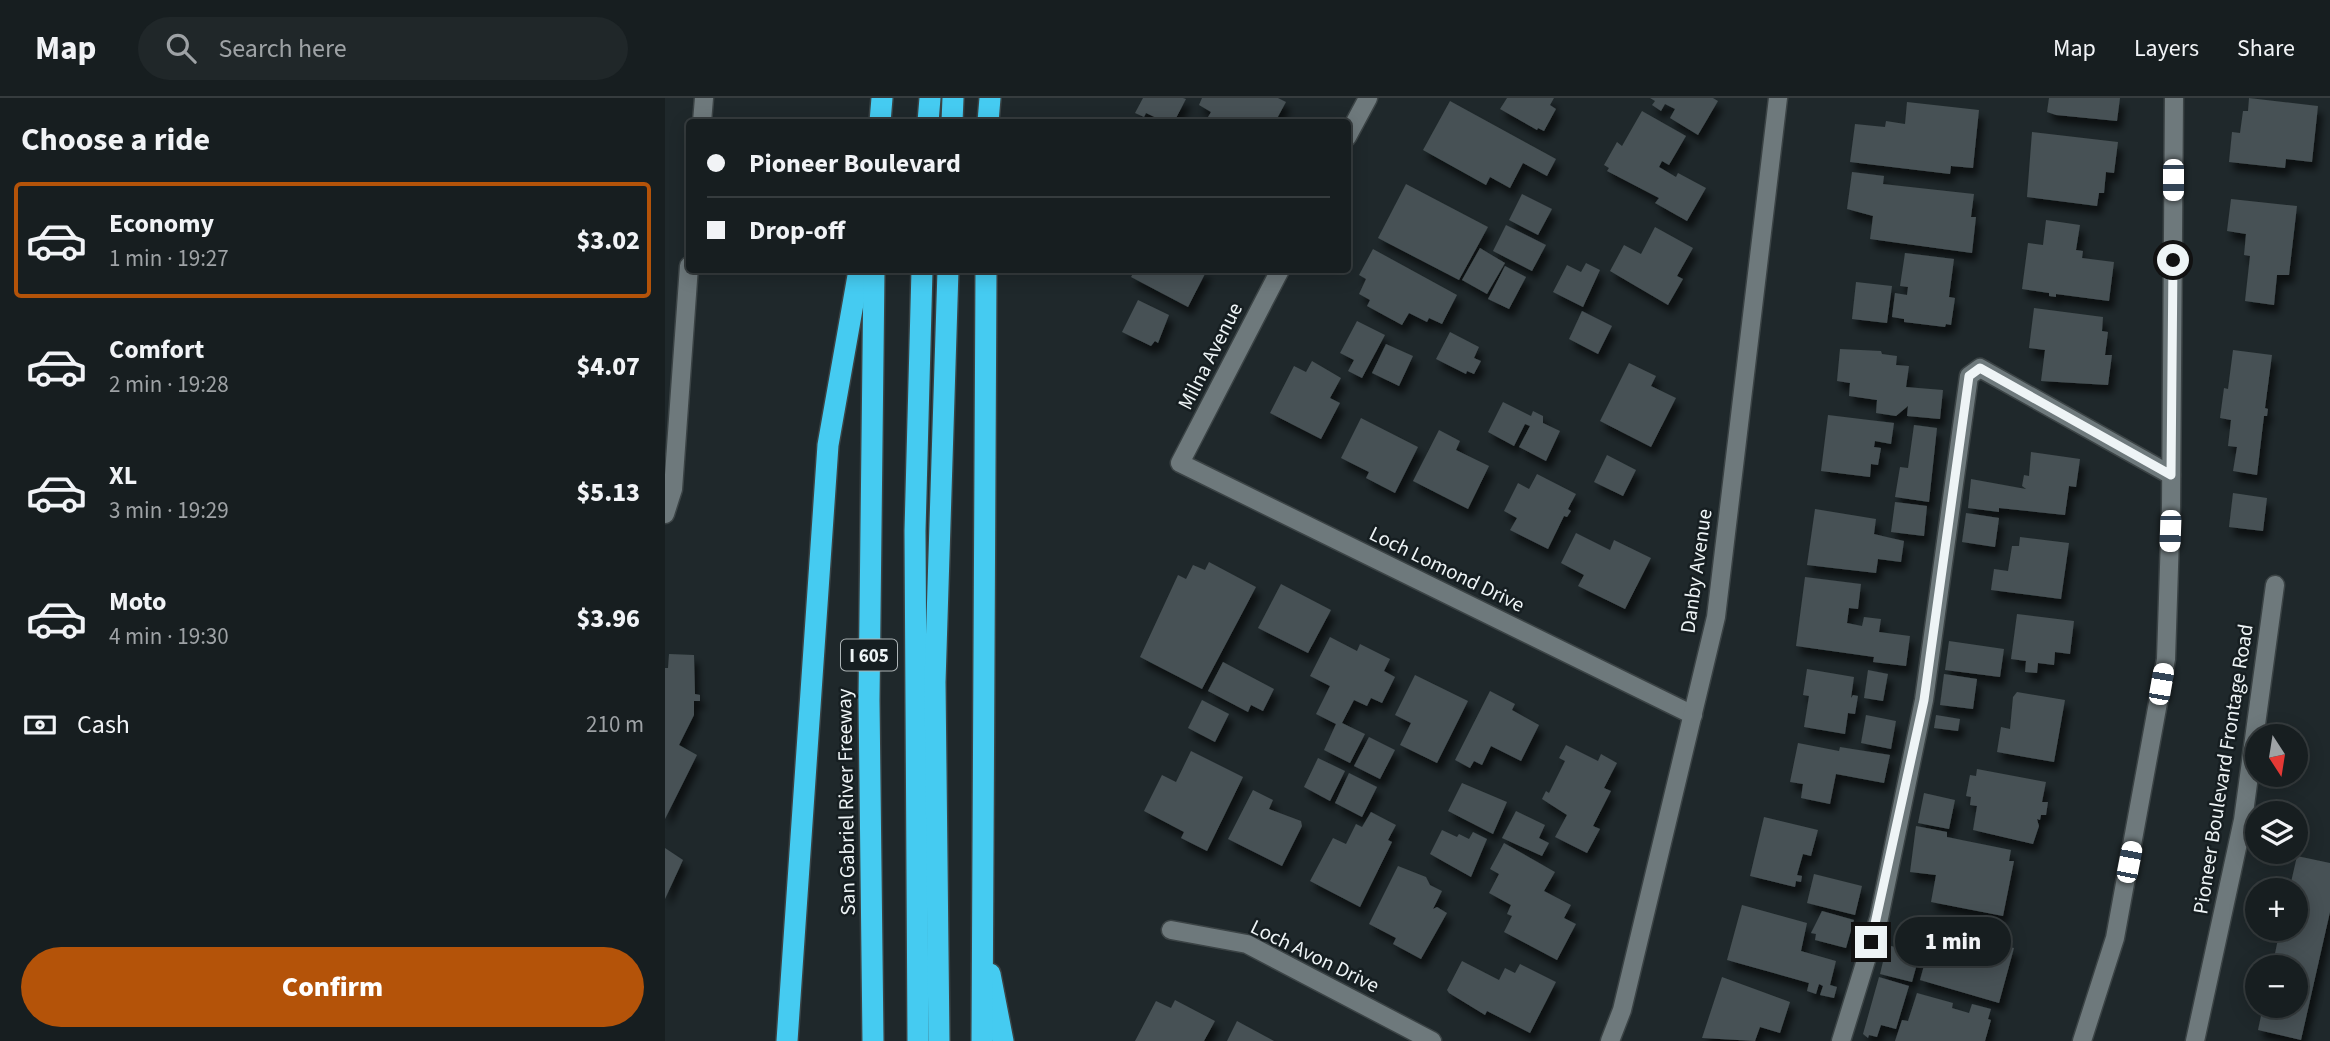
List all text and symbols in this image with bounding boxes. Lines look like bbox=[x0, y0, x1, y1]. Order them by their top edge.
search box bbox=[138, 17, 628, 80]
text: Map bbox=[35, 25, 96, 72]
icon: search bbox=[162, 29, 200, 67]
text: Search here bbox=[218, 30, 347, 67]
text: Map bbox=[2053, 31, 2096, 66]
text: Layers bbox=[2134, 31, 2199, 66]
text: Share bbox=[2237, 31, 2295, 66]
text: Choose a ride bbox=[21, 117, 210, 163]
text: Pioneer Boulevard bbox=[749, 145, 961, 182]
car bbox=[2163, 159, 2184, 201]
text: Economy bbox=[109, 205, 214, 242]
icon: car bbox=[25, 209, 88, 272]
text: Drop-off bbox=[749, 212, 845, 249]
text: $3.02 bbox=[576, 222, 640, 259]
text: 1 min · 19:27 bbox=[109, 242, 229, 275]
route start bbox=[2157, 244, 2189, 276]
street label: Milna Avenue bbox=[1170, 297, 1250, 415]
text: Comfort bbox=[109, 331, 204, 368]
icon: car bbox=[25, 335, 88, 398]
text: $4.07 bbox=[576, 348, 640, 385]
text: 2 min · 19:28 bbox=[109, 368, 229, 401]
text: XL bbox=[109, 457, 137, 494]
icon: car bbox=[25, 461, 88, 524]
text: $5.13 bbox=[576, 474, 640, 511]
text: 3 min · 19:29 bbox=[109, 494, 229, 527]
street label: Danby Avenue bbox=[1672, 507, 1720, 635]
car bbox=[2159, 510, 2182, 552]
street label: Loch Lomond Drive bbox=[1364, 518, 1530, 620]
text: Moto bbox=[109, 583, 166, 620]
icon: car bbox=[25, 587, 88, 650]
text: $3.96 bbox=[576, 600, 640, 637]
text: 4 min · 19:30 bbox=[109, 620, 229, 653]
street label: Pioneer Boulevard Frontage Road bbox=[2185, 622, 2261, 916]
road number: I 605 bbox=[841, 640, 897, 670]
car bbox=[2148, 661, 2175, 707]
street label: San Gabriel River Freeway bbox=[829, 688, 863, 916]
icon: cash bbox=[21, 706, 59, 744]
text: Cash bbox=[77, 706, 130, 743]
text: 210 m bbox=[586, 708, 644, 741]
north arrow bbox=[2245, 724, 2308, 788]
map controls bbox=[2245, 724, 2308, 1018]
button: layers bbox=[2245, 801, 2308, 864]
car bbox=[2115, 839, 2144, 885]
button: + bbox=[2245, 878, 2308, 941]
street label: Loch Avon Drive bbox=[1245, 912, 1385, 1000]
callout: 1 min bbox=[1895, 918, 2011, 966]
text: 1 min bbox=[1925, 925, 1981, 958]
route end bbox=[1855, 926, 1887, 958]
button: Confirm bbox=[21, 947, 644, 1027]
button: − bbox=[2245, 955, 2308, 1018]

